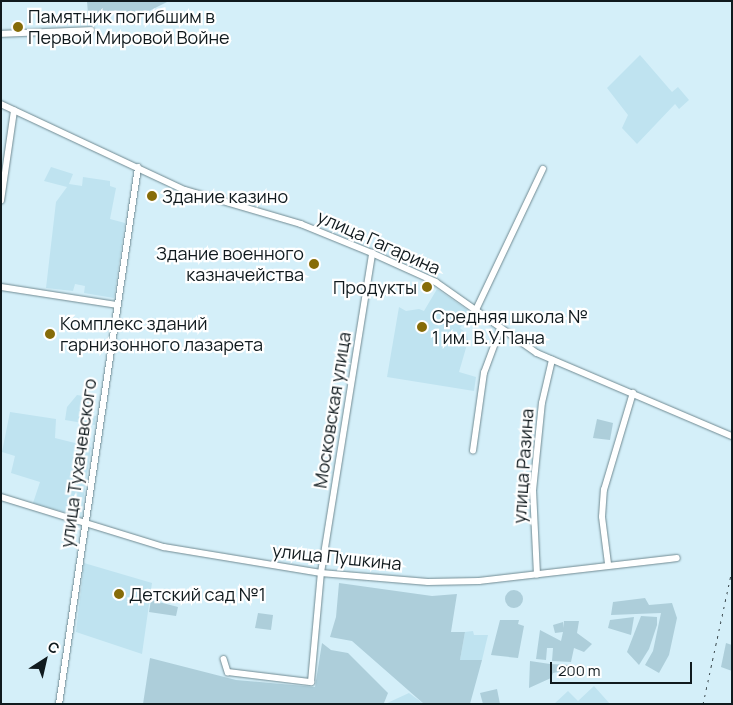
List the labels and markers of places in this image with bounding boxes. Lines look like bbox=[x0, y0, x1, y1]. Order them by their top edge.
place label: Памятник погибшим в Первой Мировой Войне bbox=[28, 6, 230, 48]
marker: Памятник погибшим в Первой Мировой Войне bbox=[12, 21, 24, 33]
place label: Здание казино bbox=[162, 185, 288, 207]
marker: Здание казино bbox=[146, 190, 158, 202]
place label: Здание военного казначейства bbox=[156, 243, 304, 286]
marker: Здание военного казначейства bbox=[308, 258, 320, 270]
place label: Продукты bbox=[333, 276, 417, 298]
marker: Продукты bbox=[421, 281, 433, 293]
place label: Средняя школа № 1 им. В.У.Пана bbox=[432, 306, 588, 348]
place label: Комплекс зданий гарнизонного лазарета bbox=[60, 313, 263, 356]
marker: Средняя школа № 1 им. В.У.Пана bbox=[416, 321, 428, 333]
marker: Комплекс зданий гарнизонного лазарета bbox=[44, 328, 56, 340]
place label: Детский сад №1 bbox=[129, 583, 266, 605]
marker: Детский сад №1 bbox=[113, 588, 125, 600]

